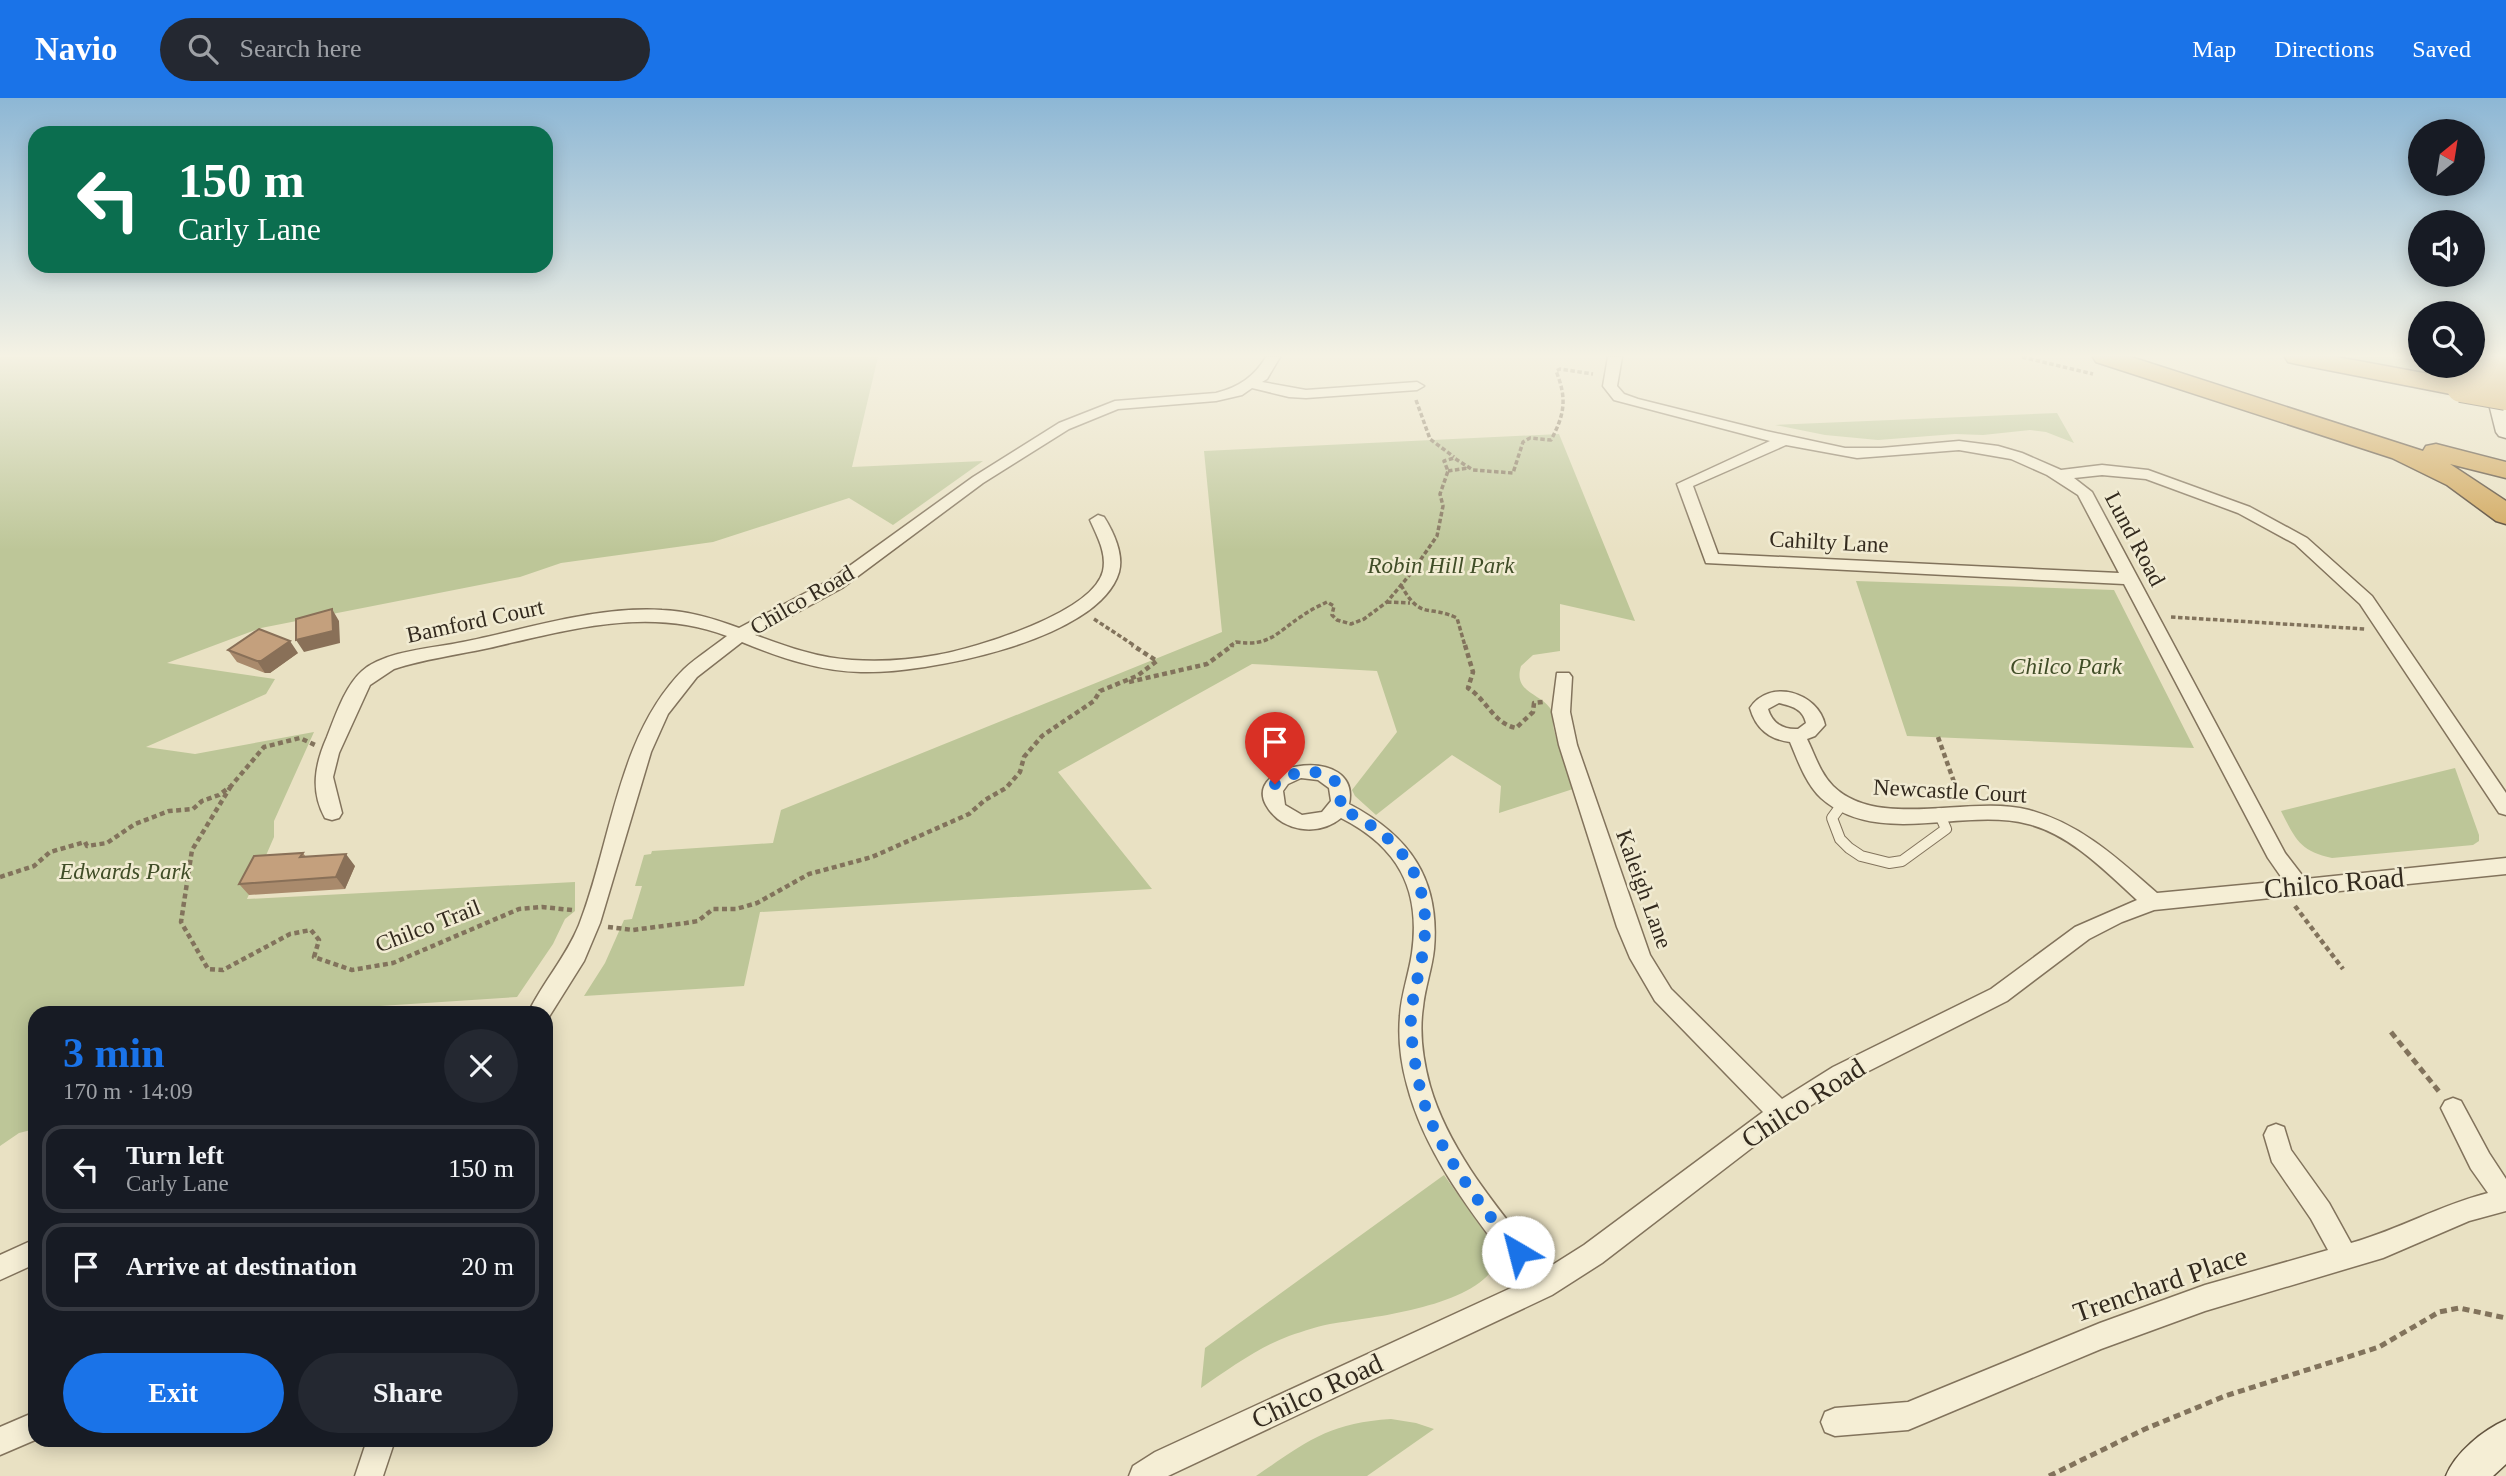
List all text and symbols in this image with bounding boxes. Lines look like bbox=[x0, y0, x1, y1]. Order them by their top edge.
search box bbox=[160, 18, 650, 81]
icon: search bbox=[184, 30, 222, 68]
text: Navio bbox=[35, 31, 118, 67]
text: Search here bbox=[240, 34, 361, 63]
text: Map bbox=[2192, 36, 2236, 62]
text: Directions bbox=[2274, 36, 2374, 62]
text: Saved bbox=[2412, 36, 2471, 62]
north arrow bbox=[2408, 119, 2485, 196]
map controls bbox=[2408, 119, 2485, 378]
text: 150 m bbox=[178, 153, 305, 208]
icon: left bbox=[63, 154, 154, 245]
button: sound bbox=[2408, 210, 2485, 287]
text: Carly Lane bbox=[178, 211, 321, 247]
button: search bbox=[2408, 301, 2485, 378]
street label: Lund Road bbox=[2100, 488, 2170, 591]
street label: Cahilty Lane bbox=[1769, 526, 1889, 558]
park label: Robin Hill Park bbox=[1367, 553, 1515, 578]
street label: Chilco Road bbox=[746, 560, 859, 640]
street label: Bamford Court bbox=[404, 594, 547, 648]
park label: Chilco Park bbox=[2010, 654, 2123, 679]
pin bbox=[1245, 712, 1305, 784]
icon: arrive bbox=[1256, 723, 1294, 761]
street label: Newcastle Court bbox=[1872, 774, 2028, 808]
street label: Kaleigh Lane bbox=[1611, 826, 1677, 952]
park label: Edwards Park bbox=[58, 859, 191, 884]
street label: Chilco Road bbox=[2263, 861, 2405, 905]
street label: Chilco Trail bbox=[372, 895, 484, 957]
button: close bbox=[444, 1029, 518, 1103]
text: 3 min bbox=[63, 1030, 165, 1076]
street label: Chilco Road bbox=[1736, 1052, 1870, 1154]
text: 170 m · 14:09 bbox=[63, 1079, 193, 1104]
text: Turn left bbox=[126, 1141, 224, 1170]
icon: left bbox=[67, 1150, 105, 1188]
text: 150 m bbox=[448, 1154, 514, 1183]
text: Carly Lane bbox=[126, 1171, 229, 1196]
position arrow bbox=[1481, 1215, 1555, 1289]
street label: Trenchard Place bbox=[2069, 1240, 2251, 1328]
icon: arrive bbox=[67, 1248, 105, 1286]
text: Arrive at destination bbox=[126, 1252, 357, 1281]
text: 20 m bbox=[461, 1252, 514, 1281]
street label: Chilco Road bbox=[1247, 1347, 1387, 1435]
button: Exit bbox=[63, 1353, 284, 1433]
button: Share bbox=[298, 1353, 518, 1433]

